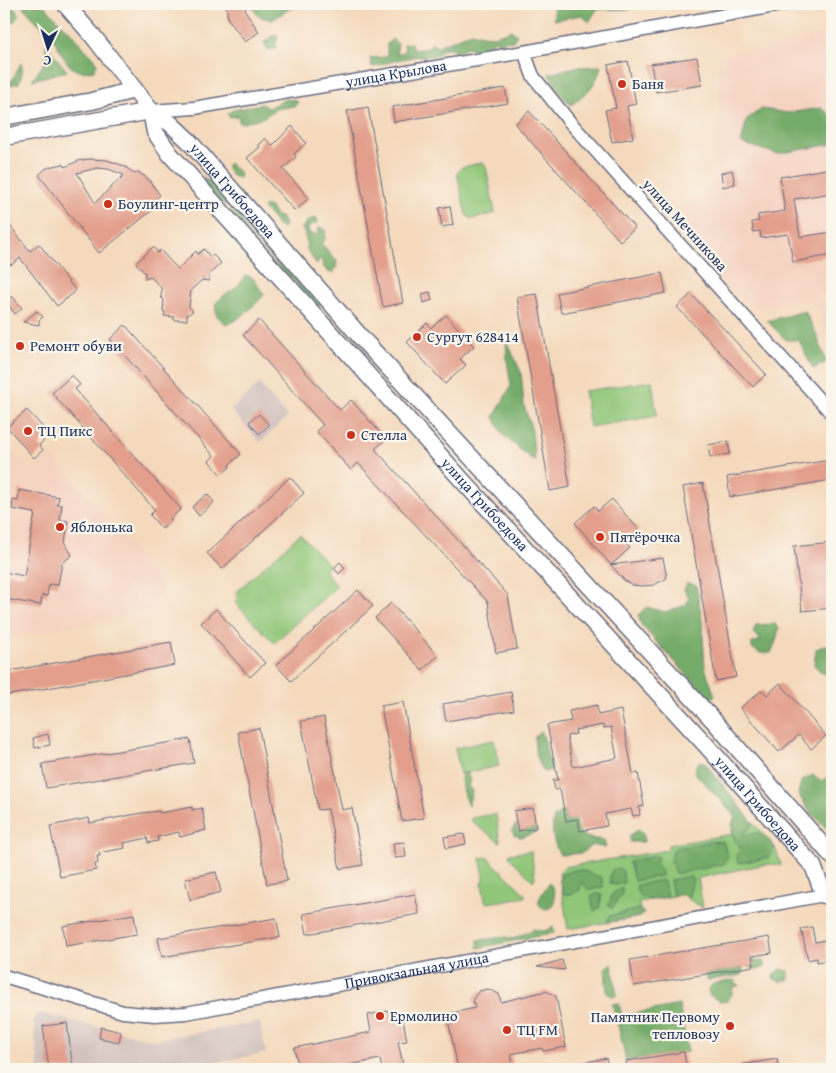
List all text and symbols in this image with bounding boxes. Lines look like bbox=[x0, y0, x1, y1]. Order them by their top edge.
north arrow bbox=[22, 22, 72, 72]
text: С bbox=[42, 51, 52, 71]
street label: улица Крылова bbox=[343, 54, 449, 92]
place label: Баня bbox=[632, 73, 664, 94]
marker: Баня bbox=[616, 78, 628, 90]
street label: улица Грибоедова bbox=[184, 137, 281, 243]
street label: улица Мечникова bbox=[637, 173, 733, 276]
place label: Боулинг-центр bbox=[118, 193, 219, 214]
marker: Боулинг-центр bbox=[102, 198, 114, 210]
place label: Сургут 628414 bbox=[427, 326, 519, 347]
marker: Сургут 628414 bbox=[411, 331, 423, 343]
place label: Ремонт обуви bbox=[30, 335, 122, 356]
marker: Ремонт обуви bbox=[14, 340, 26, 352]
place label: ТЦ Пикс bbox=[38, 420, 93, 441]
place label: Стелла bbox=[361, 424, 408, 445]
marker: ТЦ Пикс bbox=[22, 425, 34, 437]
marker: Стелла bbox=[345, 429, 357, 441]
street label: улица Грибоедова bbox=[436, 452, 534, 556]
place label: Яблонька bbox=[69, 516, 134, 537]
marker: Яблонька bbox=[54, 521, 66, 533]
place label: Пятёрочка bbox=[610, 526, 681, 547]
marker: Пятёрочка bbox=[594, 531, 606, 543]
street label: улица Грибоедова bbox=[710, 750, 807, 856]
street label: Привокзальная улица bbox=[343, 946, 491, 993]
place label: Ермолино bbox=[390, 1005, 458, 1026]
place label: Памятник Первому тепловозу bbox=[591, 1006, 720, 1044]
marker: Ермолино bbox=[374, 1010, 386, 1022]
place label: ТЦ FM bbox=[517, 1019, 558, 1040]
marker: Памятник Первому тепловозу bbox=[724, 1020, 736, 1032]
marker: ТЦ FM bbox=[501, 1024, 513, 1036]

